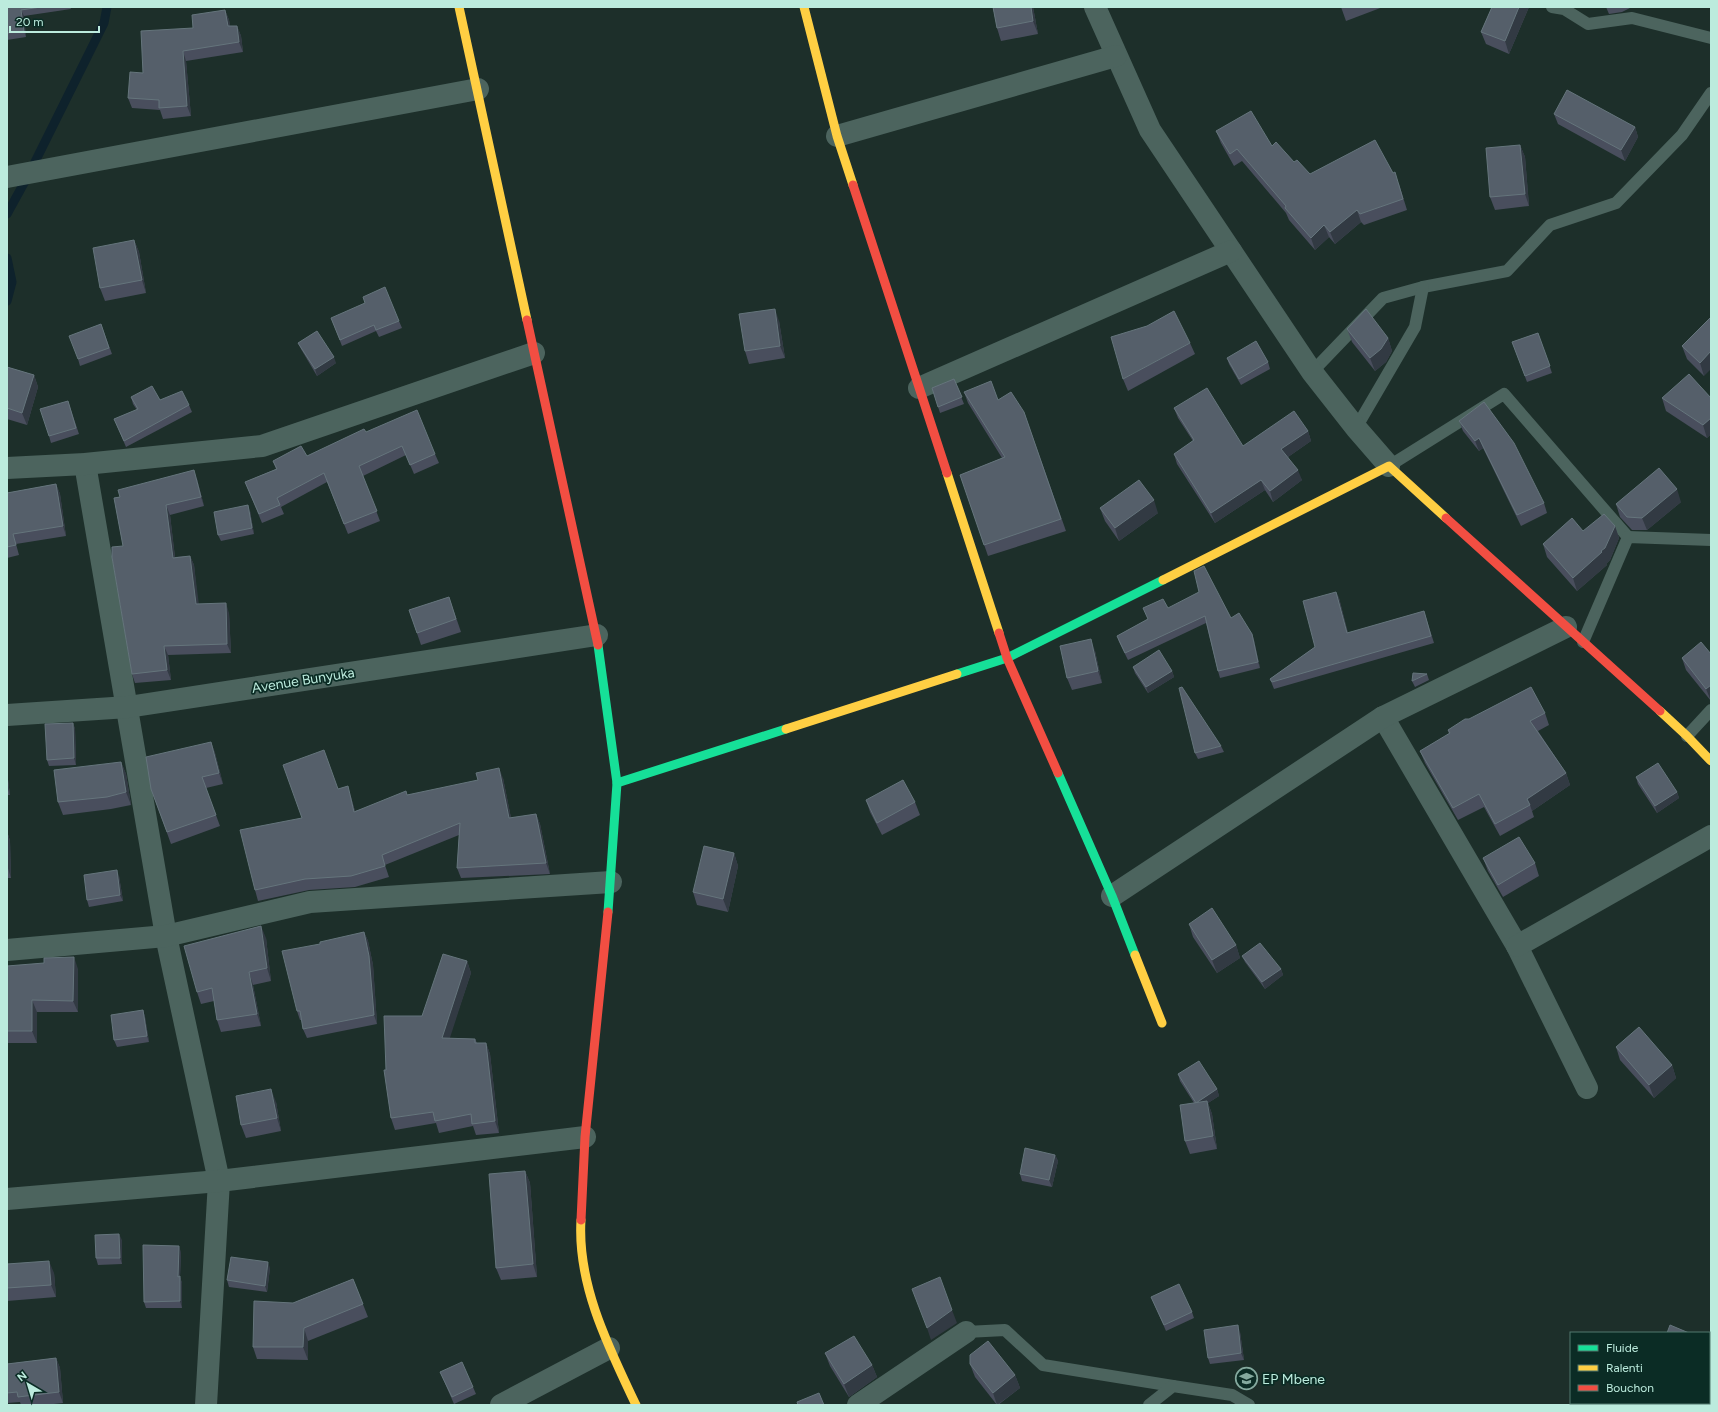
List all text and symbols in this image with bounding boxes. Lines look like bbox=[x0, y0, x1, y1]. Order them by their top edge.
scale bar bbox=[10, 8, 99, 34]
text: 20 m bbox=[16, 15, 44, 29]
street label: Avenue Bunyuka bbox=[250, 664, 356, 697]
legend bbox=[1570, 1332, 1710, 1404]
text: Fluide bbox=[1606, 1341, 1639, 1355]
text: Ralenti bbox=[1606, 1361, 1643, 1375]
north arrow bbox=[8, 1364, 48, 1404]
school or university icon: EP Mbene bbox=[1234, 1366, 1260, 1392]
text: N bbox=[15, 1369, 30, 1384]
place label: EP Mbene bbox=[1262, 1371, 1325, 1388]
text: Bouchon bbox=[1606, 1381, 1654, 1395]

